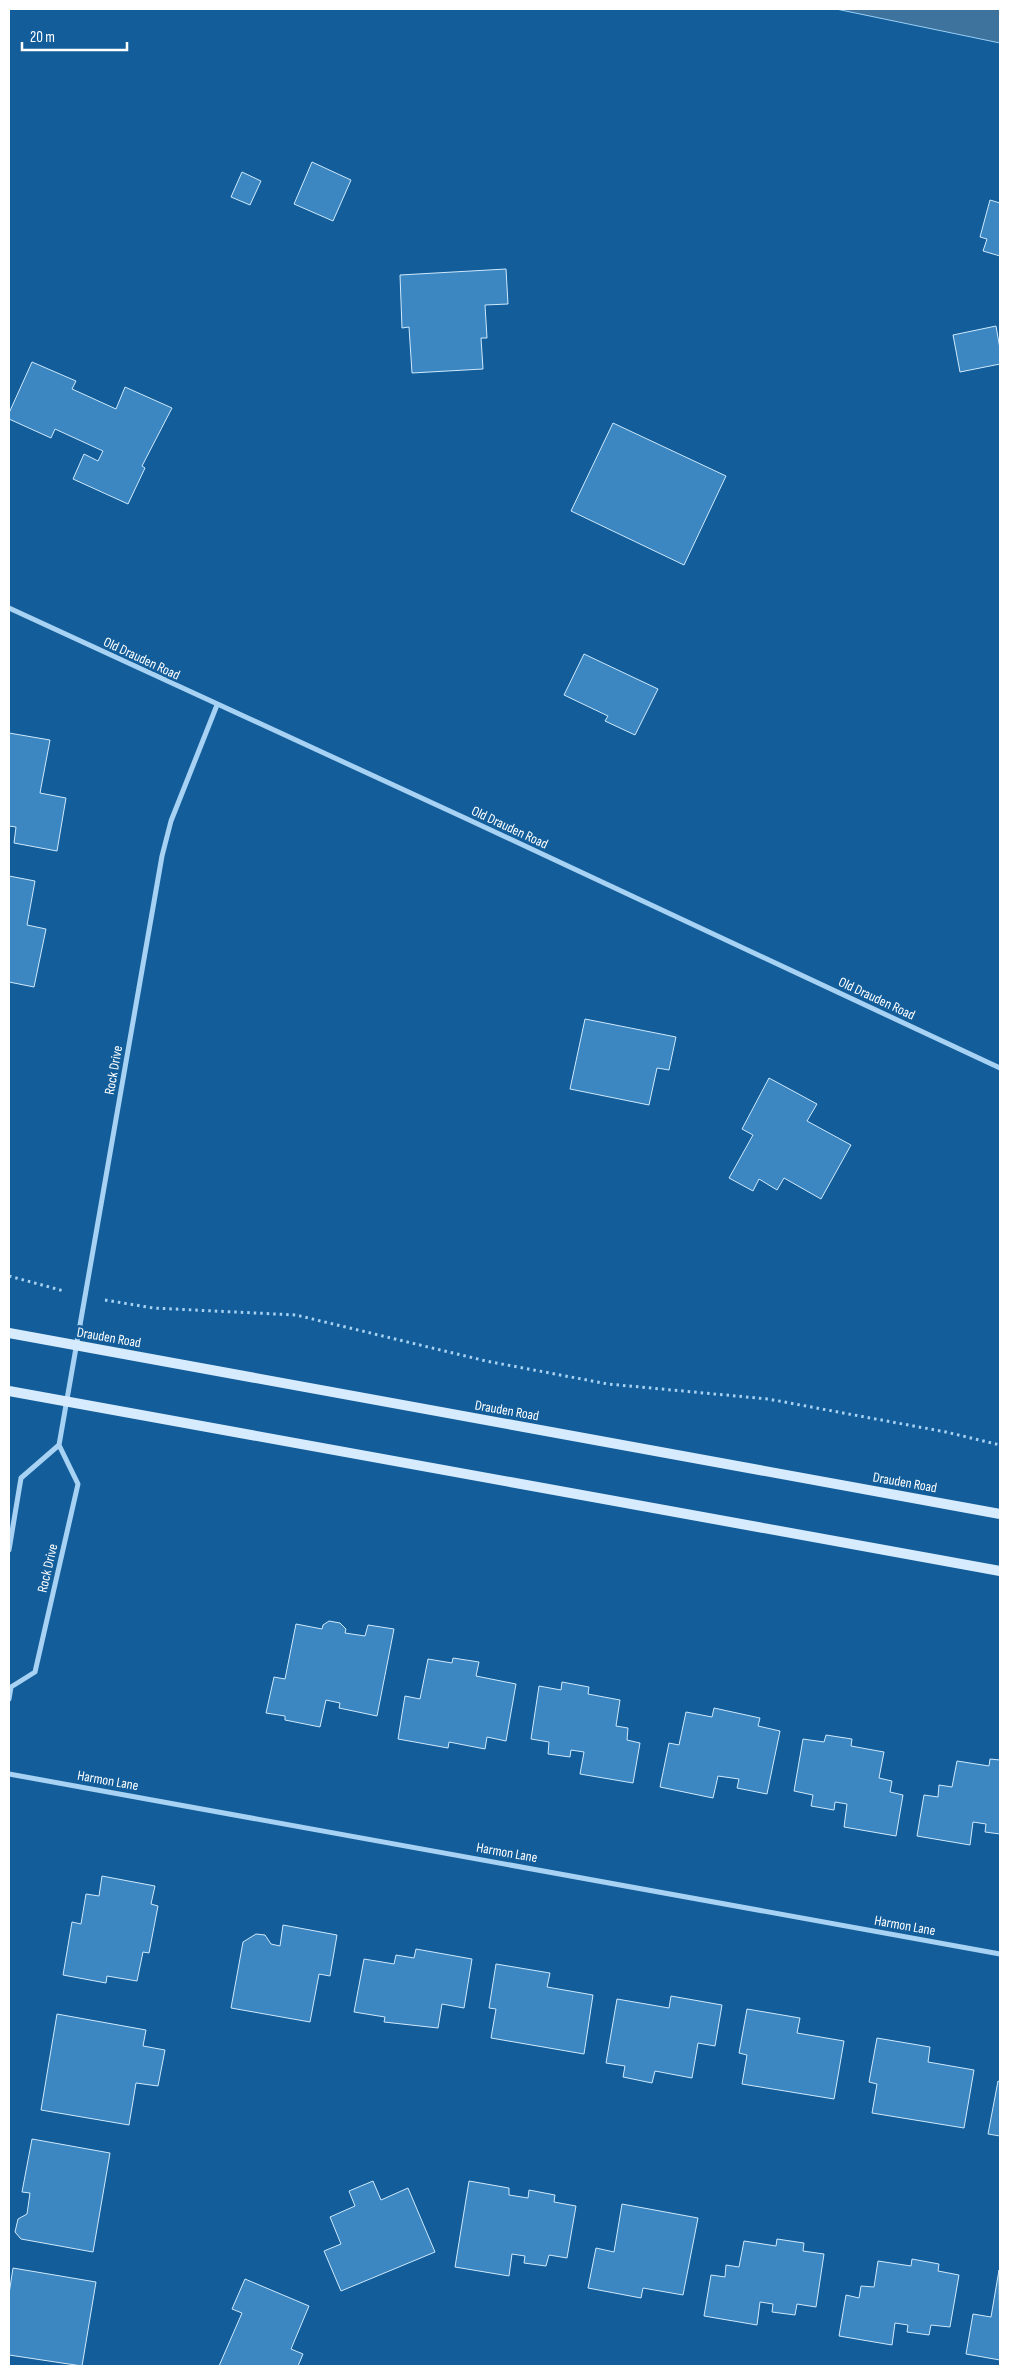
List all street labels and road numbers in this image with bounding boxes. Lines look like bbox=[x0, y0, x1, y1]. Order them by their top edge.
street label: Old Drauden Road bbox=[101, 633, 183, 684]
street label: Old Drauden Road bbox=[469, 802, 551, 853]
street label: Old Drauden Road bbox=[836, 973, 918, 1024]
street label: Rock Drive bbox=[101, 1044, 126, 1096]
street label: Drauden Road bbox=[75, 1323, 143, 1352]
street label: Drauden Road bbox=[473, 1396, 541, 1425]
street label: Drauden Road bbox=[871, 1468, 939, 1497]
street label: Rock Drive bbox=[34, 1542, 61, 1594]
street label: Harmon Lane bbox=[76, 1767, 140, 1794]
street label: Harmon Lane bbox=[475, 1839, 539, 1866]
street label: Harmon Lane bbox=[873, 1912, 937, 1939]

